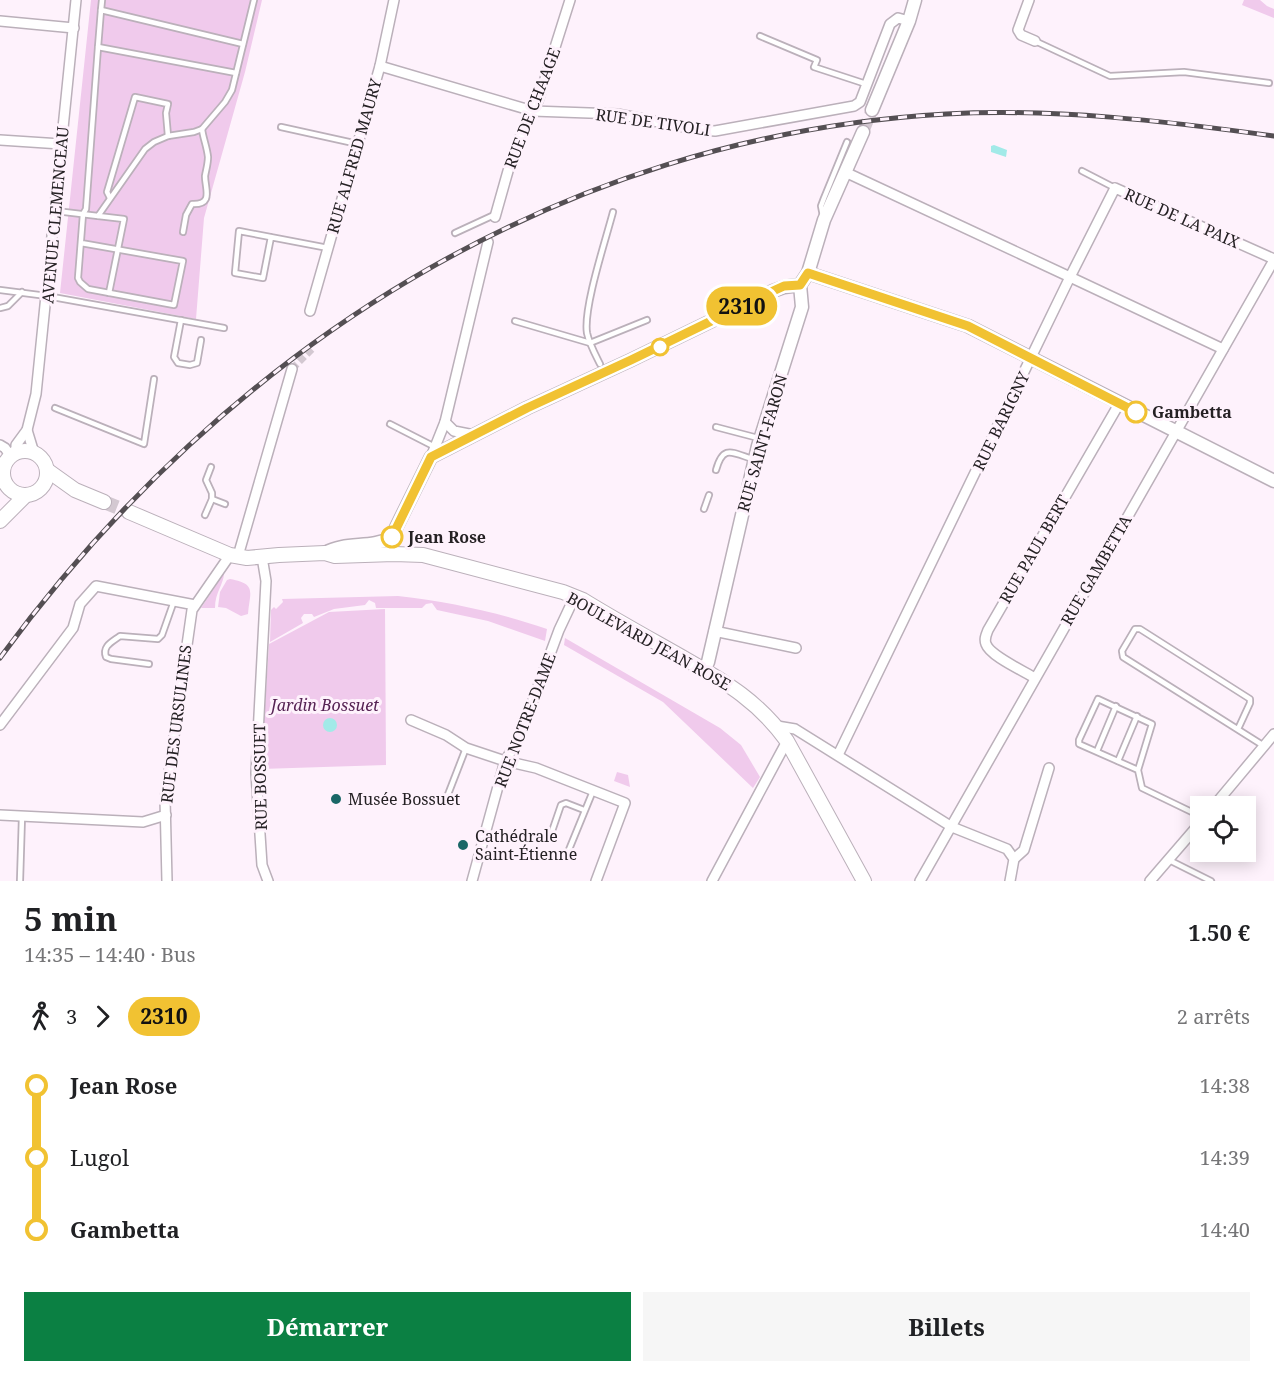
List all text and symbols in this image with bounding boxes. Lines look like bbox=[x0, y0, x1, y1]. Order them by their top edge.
street label: RUE DE CHAAGE bbox=[499, 44, 565, 172]
street label: RUE ALFRED MAURY bbox=[321, 75, 387, 236]
street label: RUE DE TIVOLI bbox=[594, 103, 712, 141]
street label: AVENUE CLEMENCEAU bbox=[36, 125, 74, 304]
street label: RUE DE LA PAIX bbox=[1121, 183, 1243, 253]
line badge: 2310 bbox=[700, 286, 784, 326]
text: 2310 bbox=[718, 292, 766, 320]
unlabelled marker bbox=[651, 338, 669, 356]
street label: RUE BARIGNY bbox=[968, 367, 1035, 474]
street label: RUE SAINT-FARON bbox=[732, 372, 792, 514]
marker: Gambetta bbox=[1125, 401, 1147, 423]
place label: Gambetta bbox=[1152, 401, 1232, 423]
street label: RUE PAUL BERT bbox=[994, 491, 1074, 607]
street label: RUE GAMBETTA bbox=[1055, 510, 1137, 629]
marker: Jean Rose bbox=[381, 526, 403, 548]
place label: Jean Rose bbox=[407, 526, 486, 548]
street label: BOULEVARD JEAN ROSE bbox=[563, 587, 735, 695]
street label: RUE DES URSULINES bbox=[155, 644, 197, 804]
street label: RUE NOTRE-DAME bbox=[489, 650, 561, 790]
park label: Jardin Bossuet bbox=[268, 694, 379, 716]
street label: RUE BOSSUET bbox=[248, 723, 272, 831]
place label: Musée Bossuet bbox=[348, 788, 461, 810]
marker: Musée Bossuet bbox=[329, 792, 343, 806]
map controls bbox=[1190, 796, 1256, 862]
button: locate bbox=[1190, 796, 1256, 862]
place label: Cathédrale Saint-Étienne bbox=[475, 825, 577, 865]
marker: Cathédrale Saint-Étienne bbox=[456, 838, 470, 852]
text: 5 min bbox=[24, 896, 117, 941]
text: 1.50 € bbox=[1188, 917, 1250, 947]
text: 14:35 – 14:40 · Bus bbox=[24, 941, 195, 968]
icon: walk bbox=[24, 1000, 57, 1033]
icon: forward bbox=[86, 1000, 119, 1033]
text: 2310 bbox=[140, 1002, 188, 1030]
text: 3 bbox=[66, 1003, 77, 1030]
text: 2 arrêts bbox=[1177, 1003, 1250, 1030]
text: Jean Rose bbox=[70, 1070, 177, 1100]
text: 14:38 bbox=[1200, 1072, 1250, 1099]
text: Lugol bbox=[70, 1142, 129, 1172]
text: 14:39 bbox=[1200, 1144, 1250, 1171]
text: Gambetta bbox=[70, 1214, 180, 1244]
text: 14:40 bbox=[1200, 1216, 1250, 1243]
button: Démarrer bbox=[24, 1292, 631, 1361]
button: Billets bbox=[643, 1292, 1250, 1361]

